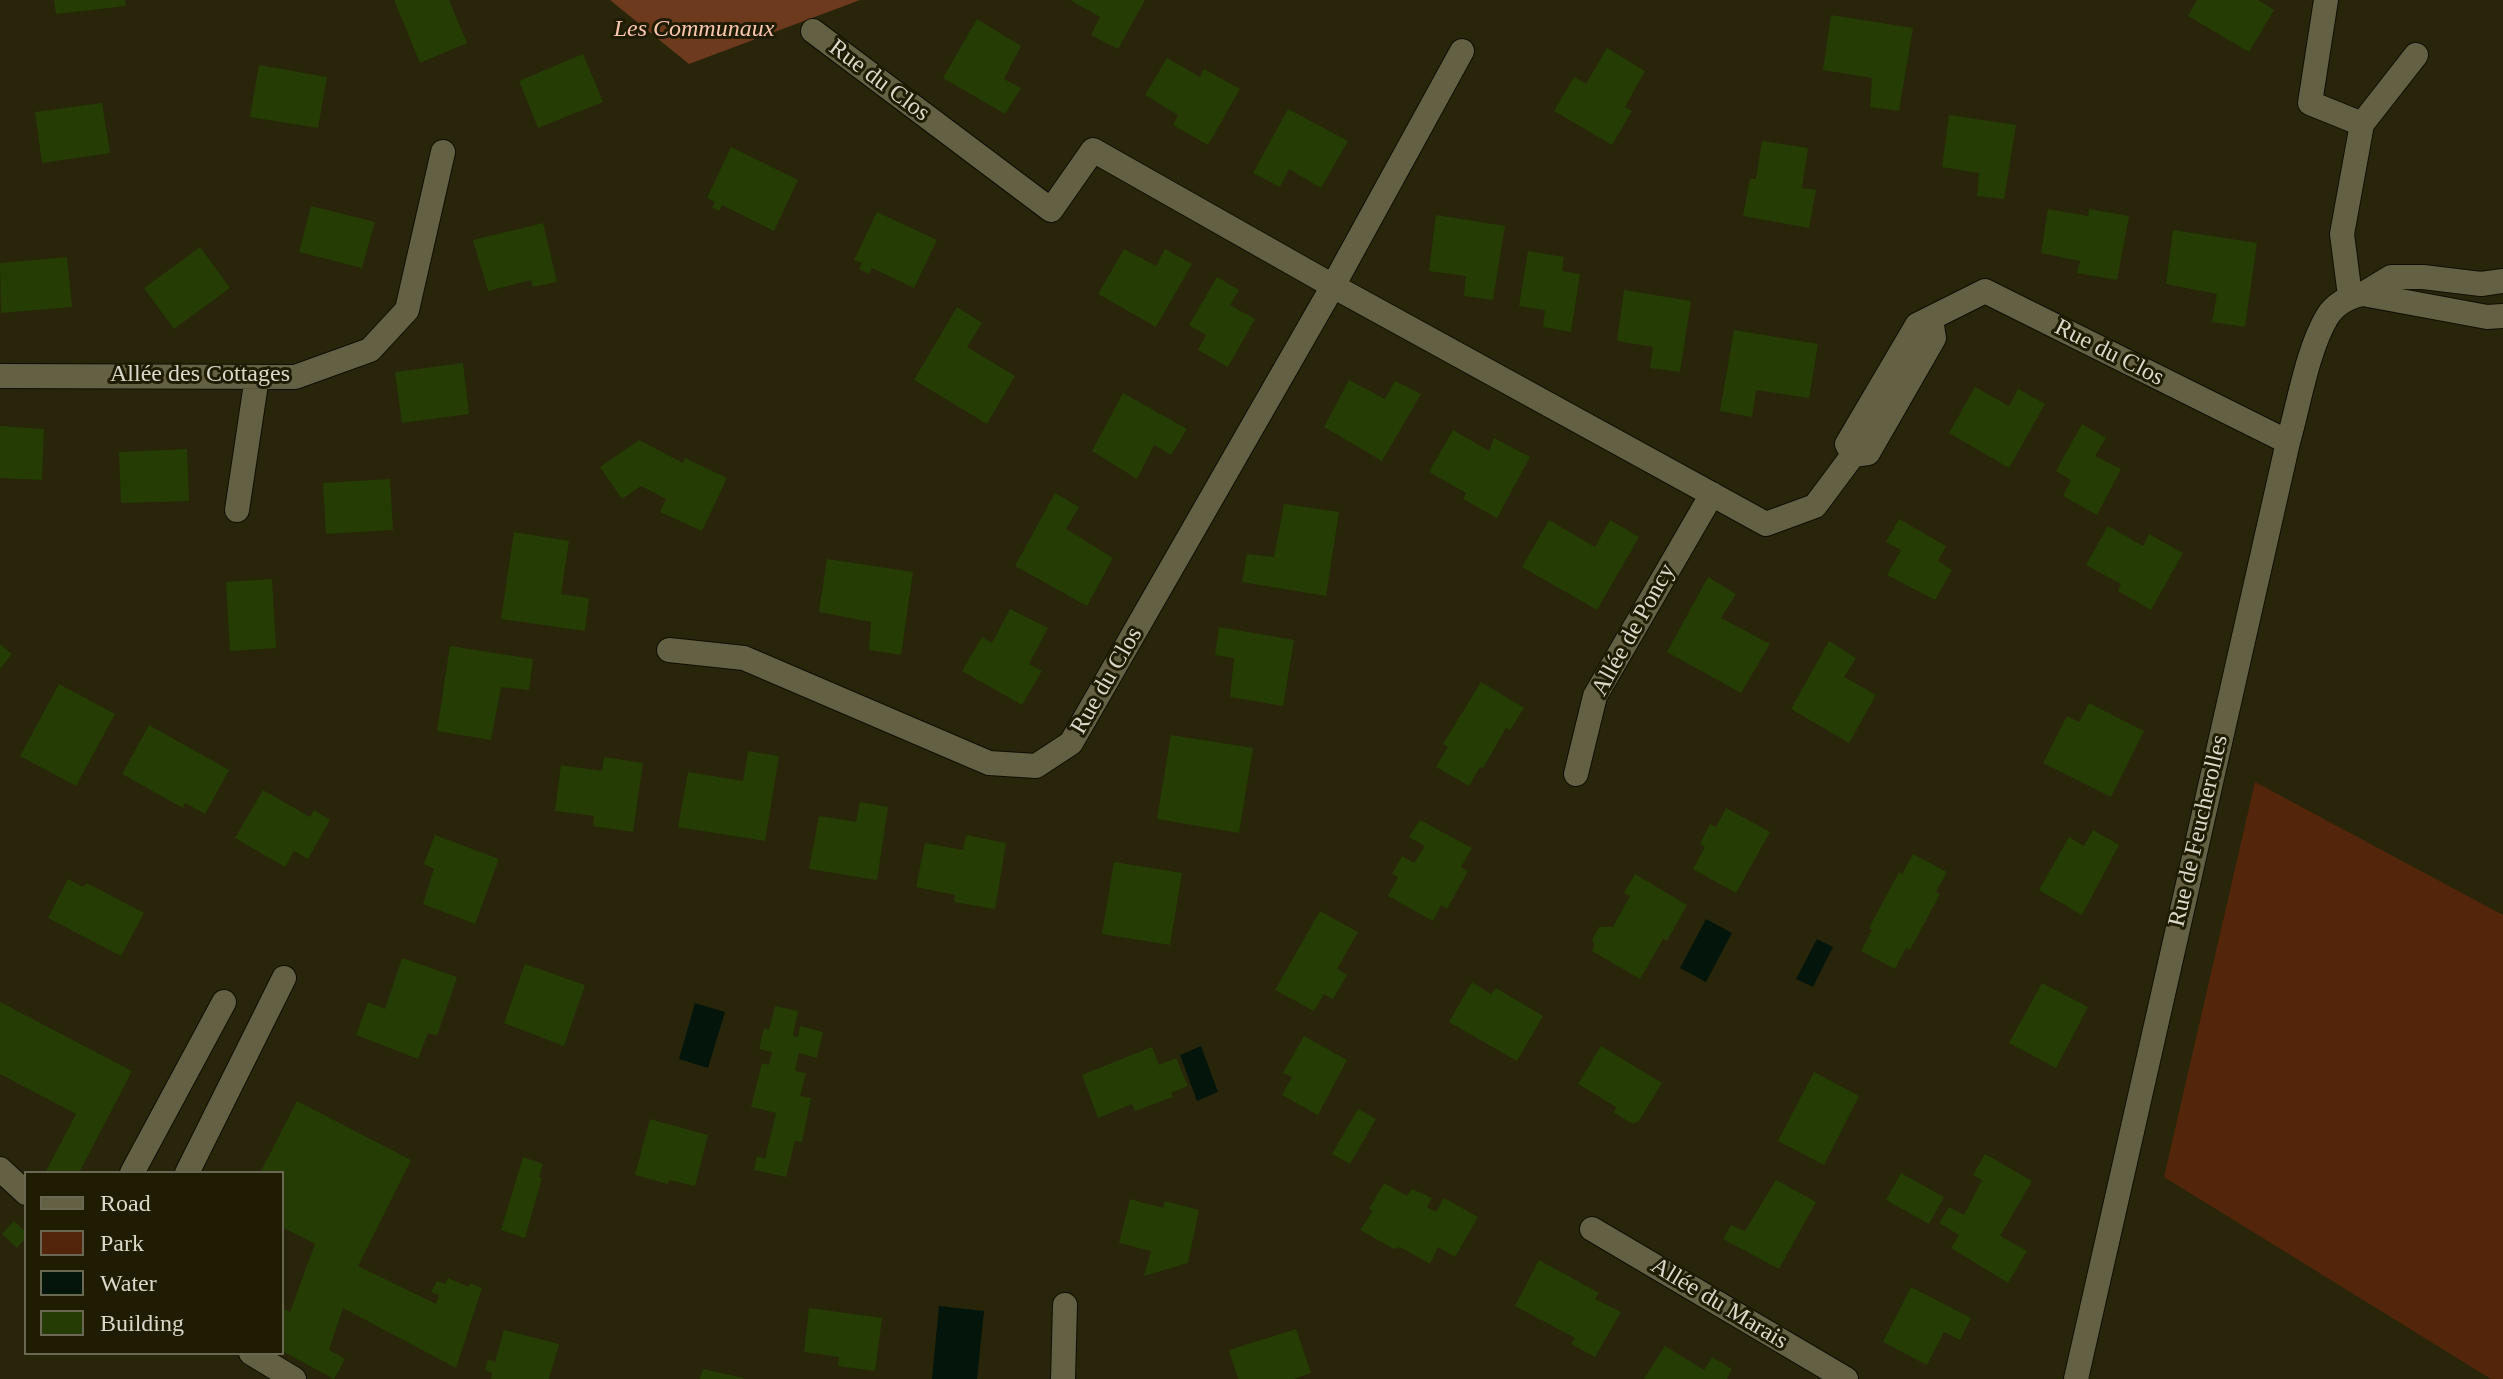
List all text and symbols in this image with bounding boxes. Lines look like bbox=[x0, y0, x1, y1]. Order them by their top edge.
park label: Les Communaux bbox=[614, 16, 774, 44]
street label: Rue du Clos bbox=[823, 34, 935, 128]
street label: Rue du Clos bbox=[2050, 313, 2168, 393]
street label: Allée des Cottages bbox=[110, 361, 290, 389]
street label: Allée de Poncy bbox=[1586, 559, 1682, 701]
street label: Rue du Clos bbox=[1065, 622, 1149, 740]
street label: Rue de Feucherolles bbox=[2163, 732, 2235, 930]
legend bbox=[24, 1171, 284, 1355]
text: Road bbox=[100, 1190, 151, 1216]
text: Park bbox=[100, 1230, 144, 1256]
street label: Allée du Marais bbox=[1645, 1252, 1793, 1356]
text: Water bbox=[100, 1270, 157, 1296]
text: Building bbox=[100, 1310, 184, 1336]

